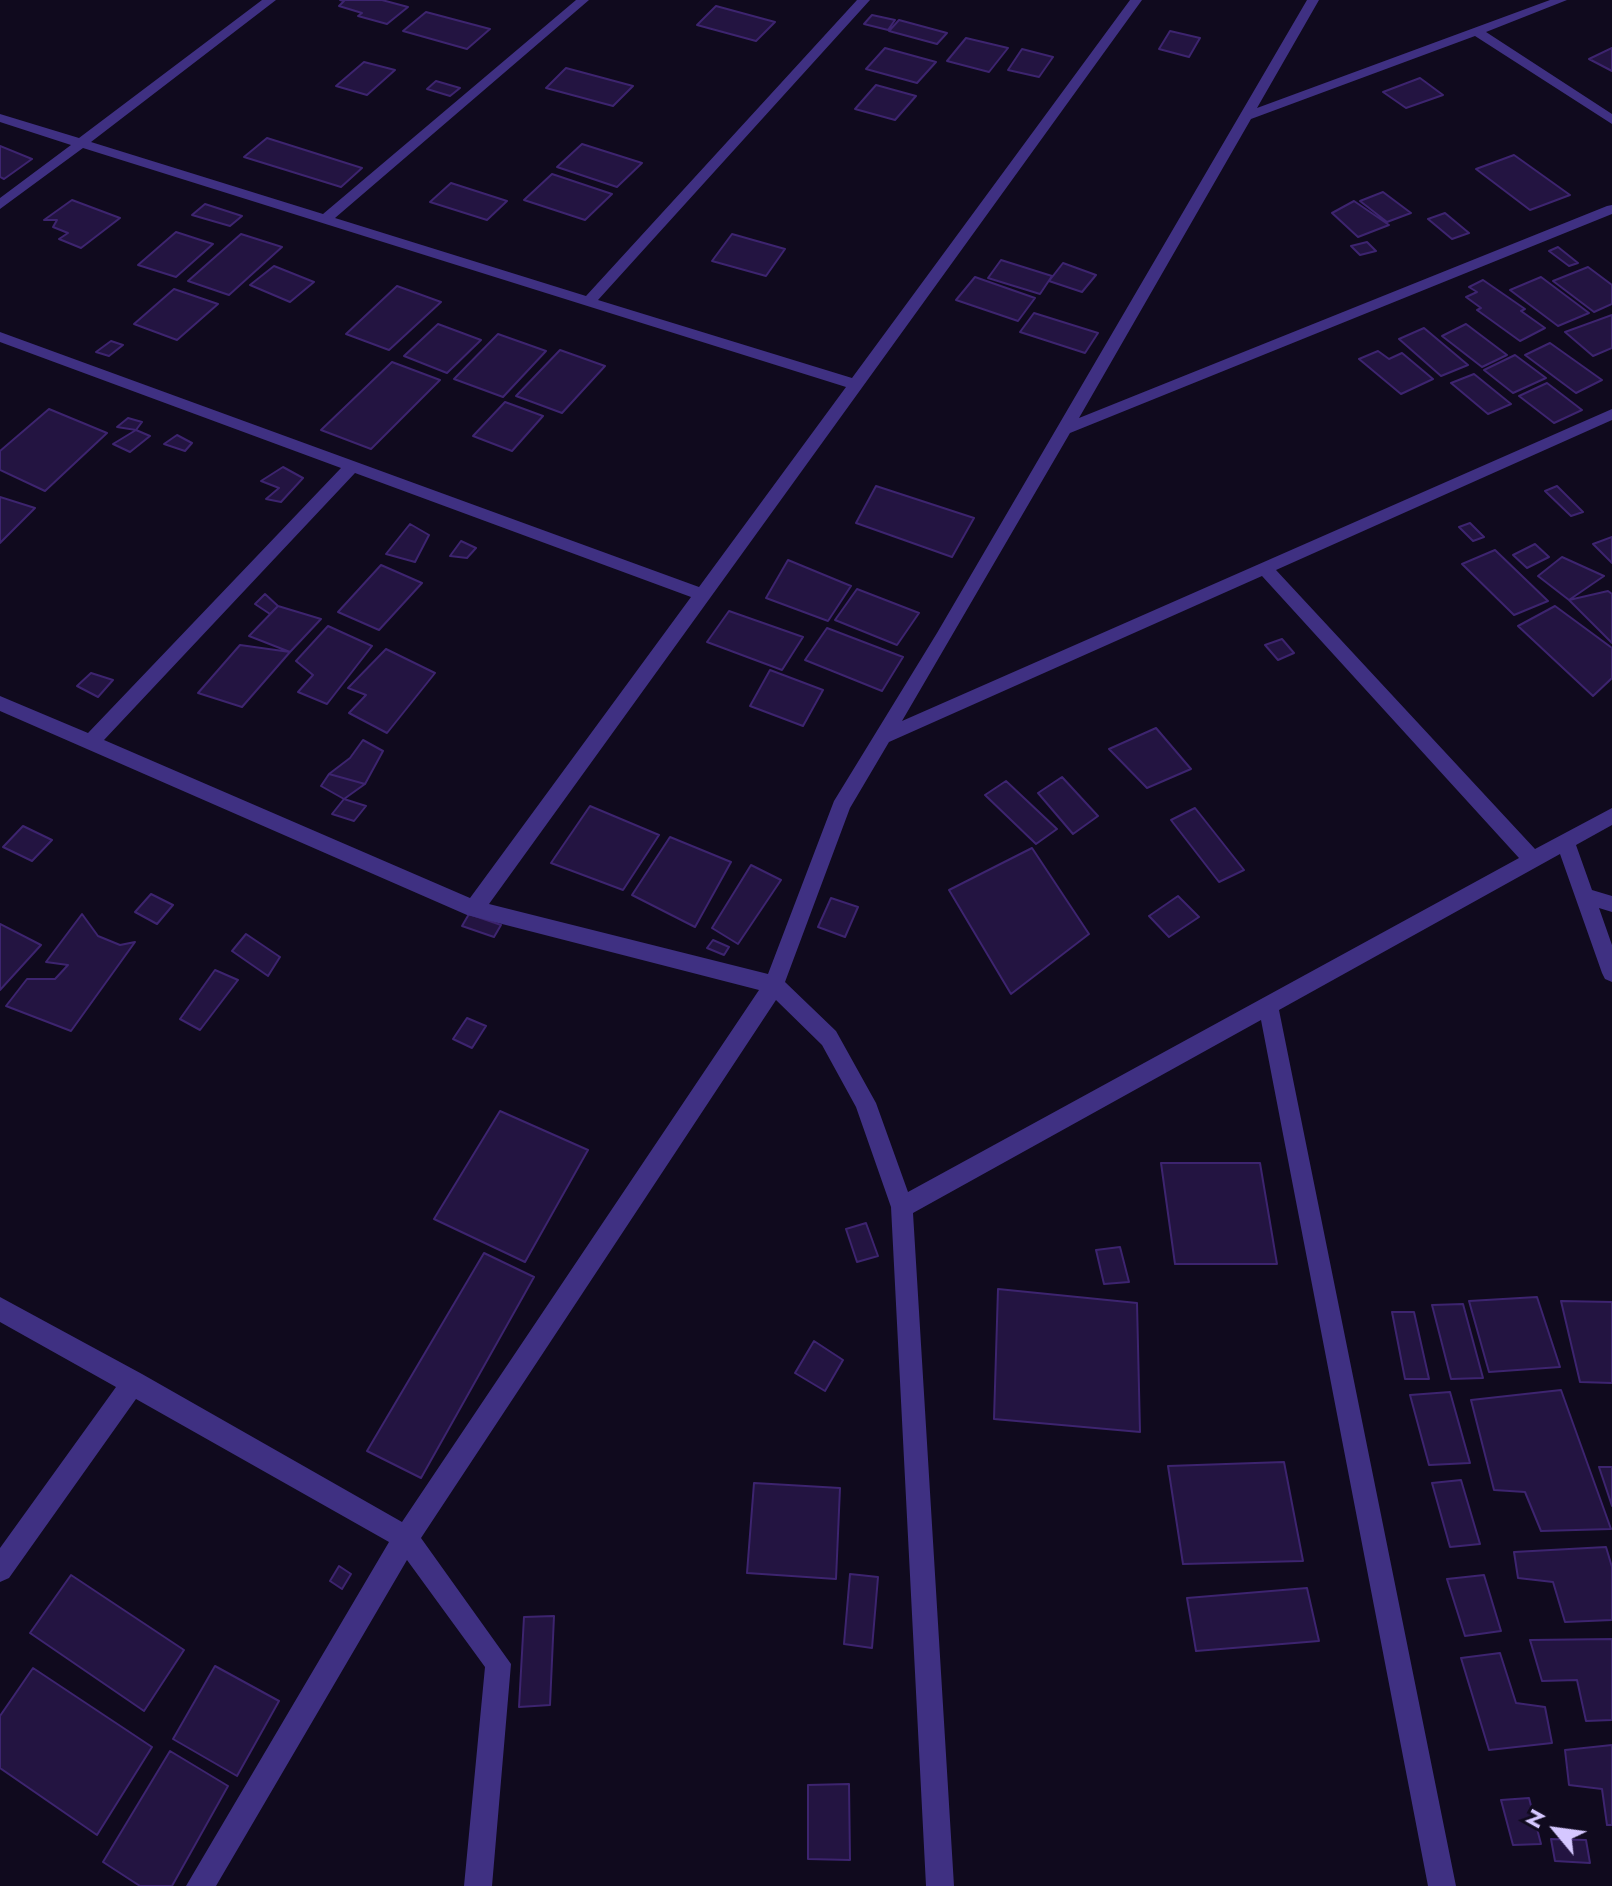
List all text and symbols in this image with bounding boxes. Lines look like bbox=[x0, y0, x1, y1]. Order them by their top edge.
north arrow bbox=[1516, 1790, 1596, 1870]
text: N bbox=[1517, 1803, 1553, 1834]

